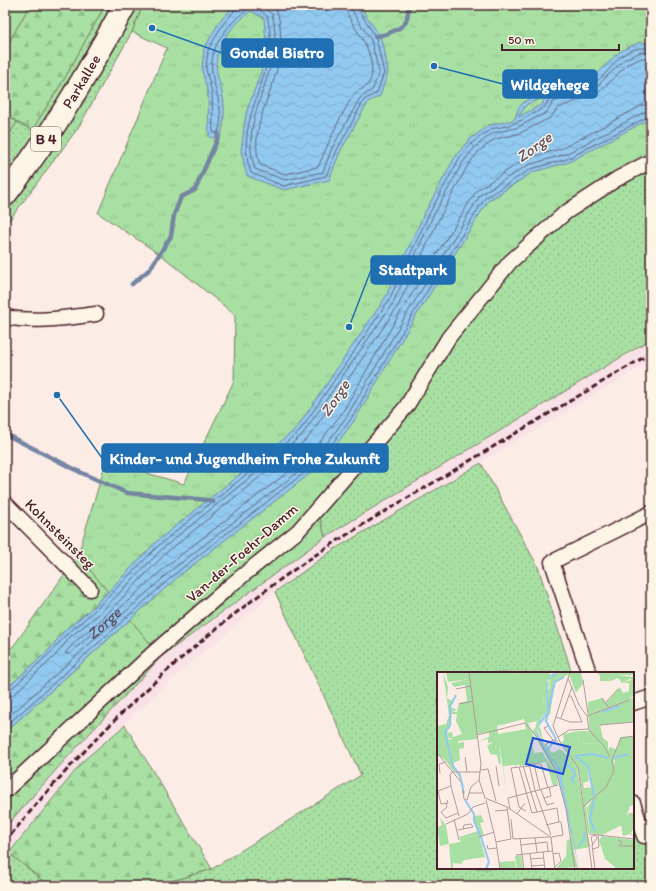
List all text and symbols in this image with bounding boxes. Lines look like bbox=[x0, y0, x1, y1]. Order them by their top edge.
scale bar bbox=[502, 26, 619, 52]
text: 50 m bbox=[508, 33, 534, 47]
callout: Gondel Bistro bbox=[222, 39, 333, 67]
text: Gondel Bistro bbox=[230, 43, 324, 62]
street label: Parkallee bbox=[58, 51, 105, 112]
callout: Wildgehege bbox=[503, 70, 597, 98]
text: Wildgehege bbox=[511, 75, 590, 95]
road number: B 4 bbox=[31, 127, 61, 151]
water label: Zorge bbox=[512, 127, 557, 166]
callout: Stadtpark bbox=[371, 256, 455, 284]
text: Stadtpark bbox=[379, 260, 448, 280]
water label: Zorge bbox=[316, 375, 355, 420]
callout: Kinder- und Jugendheim Frohe Zukunft bbox=[102, 444, 388, 472]
text: Kinder- und Jugendheim Frohe Zukunft bbox=[110, 449, 381, 469]
street label: Kohnsteinsteg bbox=[21, 495, 99, 573]
street label: Van-der-Foehr-Damm bbox=[183, 499, 302, 606]
water label: Zorge bbox=[83, 602, 126, 643]
inset map bbox=[437, 672, 634, 869]

